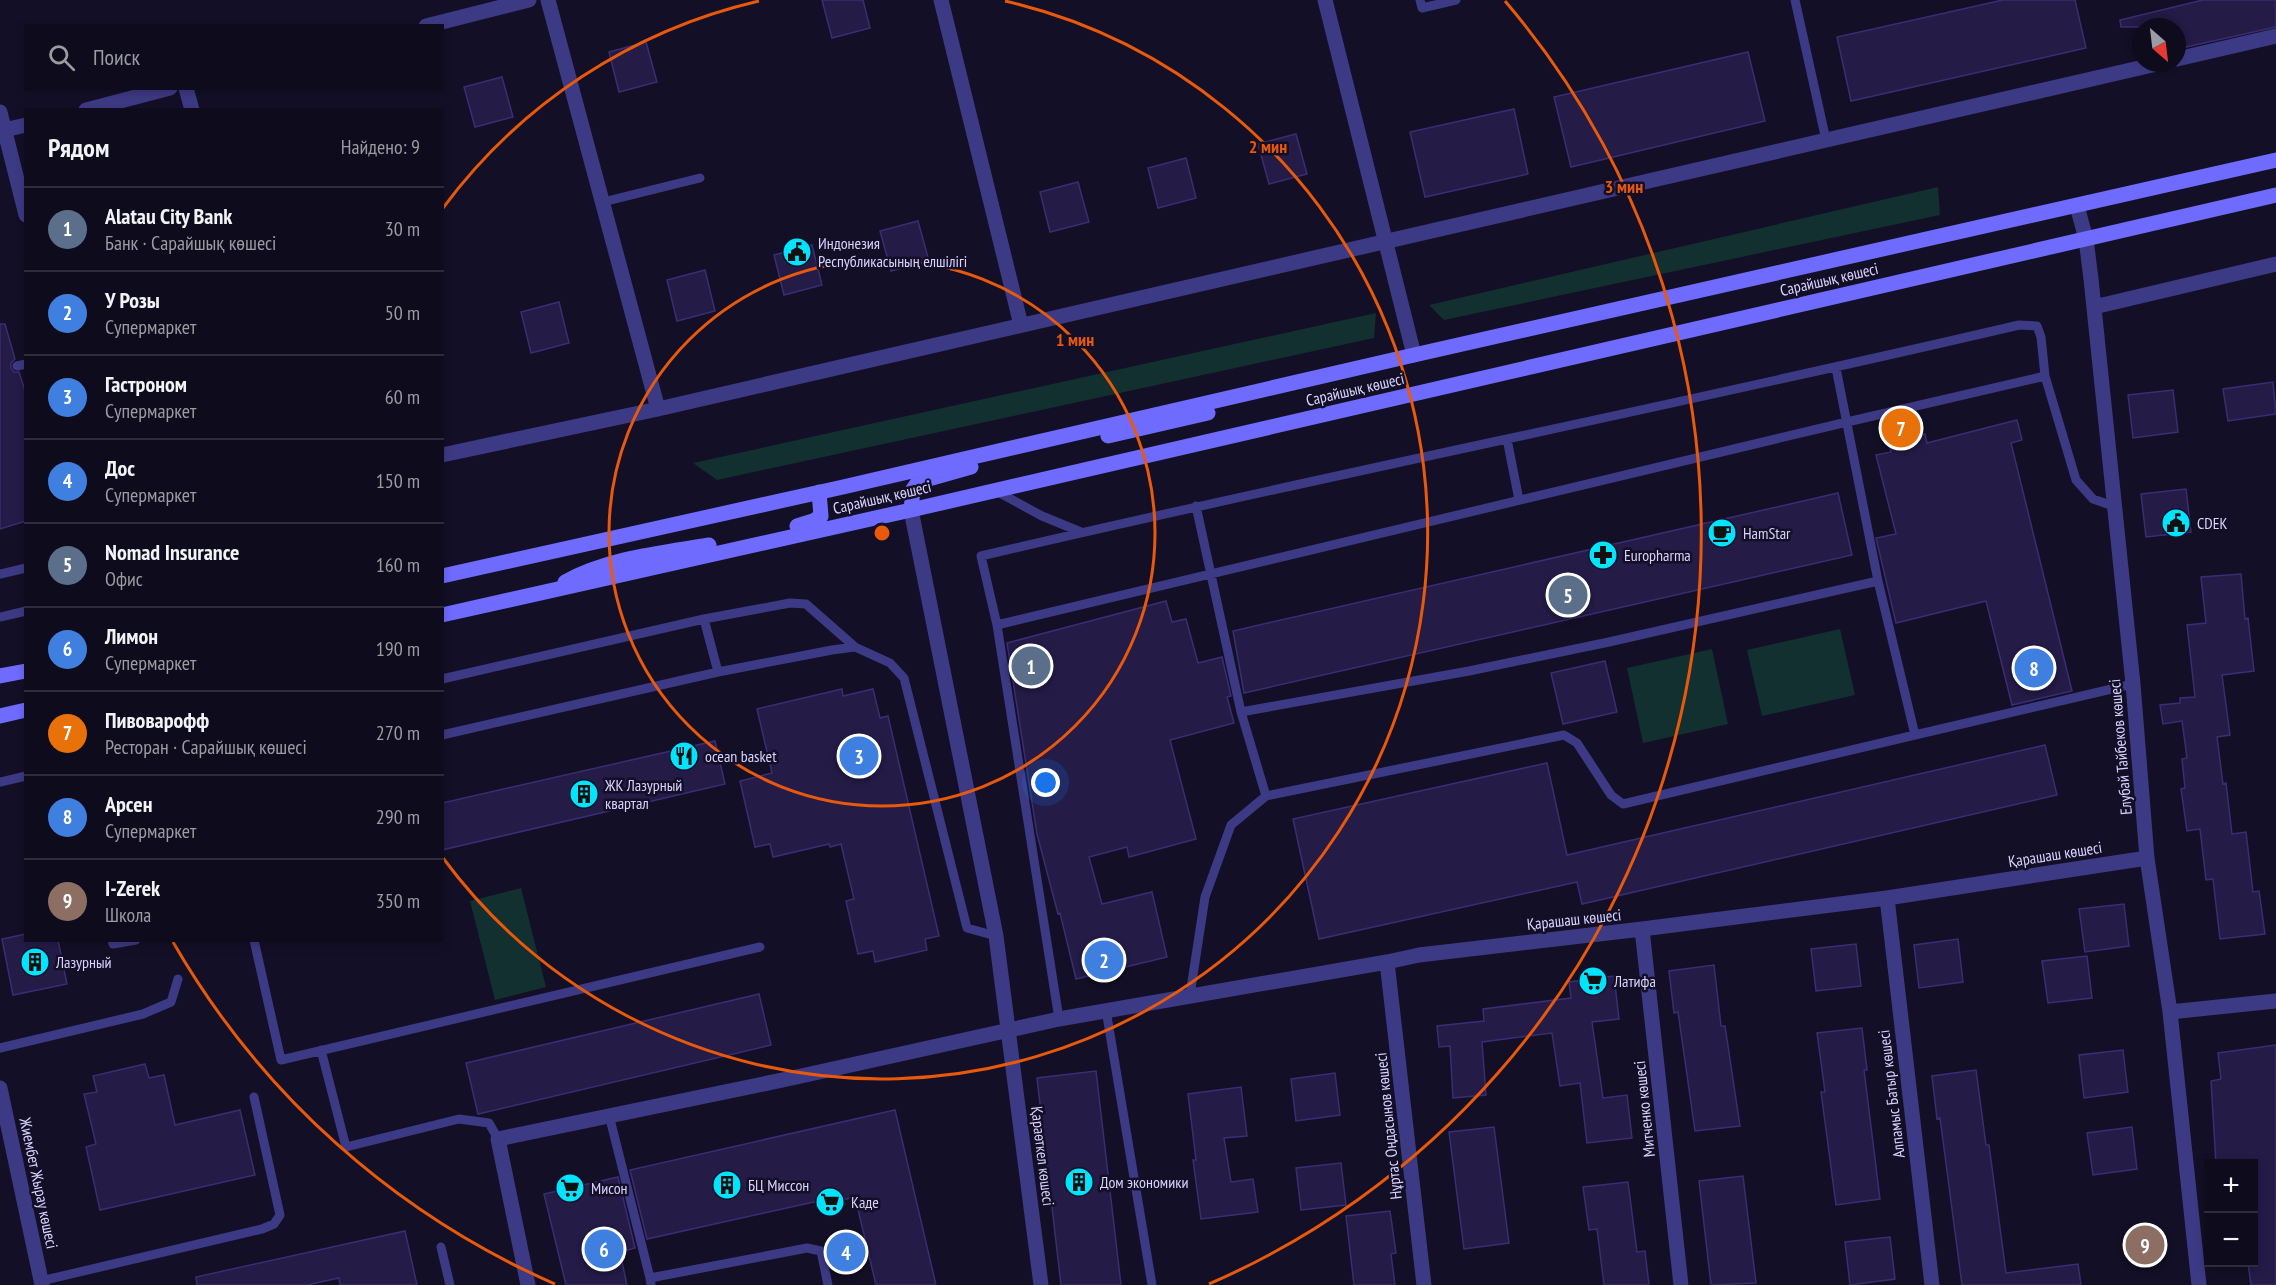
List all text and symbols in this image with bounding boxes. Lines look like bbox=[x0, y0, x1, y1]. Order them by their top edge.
north arrow bbox=[2132, 18, 2186, 72]
search box bbox=[24, 24, 444, 90]
icon: search bbox=[45, 41, 78, 74]
text: Поиск bbox=[93, 43, 140, 71]
text: Рядом bbox=[48, 131, 109, 164]
text: Найдено: 9 bbox=[341, 134, 420, 160]
text: 2 мин bbox=[1249, 135, 1287, 158]
text: 3 мин bbox=[1605, 175, 1643, 198]
text: Alatau City Bank bbox=[105, 202, 232, 230]
text: 1 bbox=[63, 216, 72, 242]
text: 30 m bbox=[385, 216, 420, 242]
text: Банк · Сарайшық көшесі bbox=[105, 230, 276, 256]
place label: Индонезия Республикасының елшілігі bbox=[818, 233, 967, 271]
public building icon: Индонезия Республикасының елшілігі bbox=[781, 236, 813, 268]
street label: Сарайшық көшесі bbox=[1778, 258, 1880, 300]
text: У Розы bbox=[105, 286, 160, 314]
text: 2 bbox=[63, 300, 72, 326]
text: 50 m bbox=[385, 300, 420, 326]
text: Супермаркет bbox=[105, 314, 196, 340]
text: 1 мин bbox=[1056, 328, 1094, 351]
street label: Сарайшық көшесі bbox=[1304, 368, 1406, 410]
text: Гастроном bbox=[105, 370, 187, 398]
text: 3 bbox=[63, 384, 72, 410]
text: 60 m bbox=[385, 384, 420, 410]
text: Супермаркет bbox=[105, 398, 196, 424]
pin: 7 bbox=[1882, 406, 1920, 450]
text: Дос bbox=[105, 454, 135, 482]
text: 4 bbox=[63, 468, 72, 494]
text: 150 m bbox=[376, 468, 420, 494]
street label: Сарайшық көшесі bbox=[831, 476, 933, 518]
text: Супермаркет bbox=[105, 482, 196, 508]
public building icon: CDEK bbox=[2160, 507, 2192, 539]
place label: CDEK bbox=[2197, 513, 2228, 533]
cafe icon: HamStar bbox=[1706, 517, 1738, 549]
centre of rings bbox=[872, 523, 892, 543]
place label: HamStar bbox=[1743, 523, 1791, 543]
text: Nomad Insurance bbox=[105, 538, 240, 566]
pharmacy icon: Europharma bbox=[1587, 539, 1619, 571]
place label: Europharma bbox=[1624, 545, 1691, 565]
text: 5 bbox=[63, 552, 72, 578]
text: 160 m bbox=[376, 552, 420, 578]
text: Офис bbox=[105, 566, 143, 592]
pin: 5 bbox=[1548, 572, 1588, 618]
text: Лимон bbox=[105, 622, 158, 650]
text: 6 bbox=[63, 636, 72, 662]
text: 190 m bbox=[376, 636, 420, 662]
pin: 1 bbox=[1012, 644, 1050, 688]
pin: 8 bbox=[2014, 646, 2054, 690]
text: Супермаркет bbox=[105, 650, 196, 676]
street label: Елубай Тайбеков көшесі bbox=[2104, 678, 2136, 816]
text: Пивоварофф bbox=[105, 706, 209, 734]
text: 7 bbox=[63, 720, 72, 746]
text: 270 m bbox=[376, 720, 420, 746]
text: Ресторан · Сарайшық көшесі bbox=[105, 734, 307, 760]
pin: 3 bbox=[840, 734, 878, 778]
restaurant icon: ocean basket bbox=[668, 740, 700, 772]
place label: ocean basket bbox=[705, 746, 777, 766]
your location bbox=[1031, 768, 1060, 797]
place label: ЖК Лазурный квартал bbox=[604, 775, 682, 813]
building icon: ЖК Лазурный квартал bbox=[568, 778, 600, 810]
text: Арсен bbox=[105, 790, 152, 818]
text: 8 bbox=[63, 804, 72, 830]
text: 290 m bbox=[376, 804, 420, 830]
text: Супермаркет bbox=[105, 818, 196, 844]
street label: Қарашаш көшесі bbox=[2007, 837, 2103, 871]
text: I-Zerek bbox=[105, 874, 160, 902]
text: 9 bbox=[63, 888, 72, 914]
text: 350 m bbox=[376, 888, 420, 914]
text: Школа bbox=[105, 902, 151, 928]
street label: Қарашаш көшесі bbox=[1526, 904, 1622, 934]
pin: 2 bbox=[1084, 938, 1124, 982]
building icon: Лазурный bbox=[19, 946, 51, 978]
place label: Лазурный bbox=[55, 952, 112, 972]
supermarket icon: Латифа bbox=[1577, 965, 1609, 997]
place label: Латифа bbox=[1613, 971, 1656, 991]
street label: Алпамыс Батыр көшесі bbox=[1873, 1029, 1909, 1159]
street label: Нұртас Оңдасынов көшесі bbox=[1370, 1052, 1406, 1200]
street label: Митченко көшесі bbox=[1629, 1060, 1659, 1158]
street label: Қараөткел көшесі bbox=[1027, 1105, 1059, 1207]
street label: Жиембет Жырау көшесі bbox=[15, 1115, 63, 1250]
map controls bbox=[2204, 1159, 2258, 1267]
button: + bbox=[2204, 1159, 2258, 1213]
building icon: Дом экономики bbox=[1063, 1166, 1095, 1198]
building icon: БЦ Миссон bbox=[711, 1169, 743, 1201]
supermarket icon: Мисон bbox=[554, 1172, 586, 1204]
place label: Дом экономики bbox=[1100, 1172, 1188, 1192]
place label: БЦ Миссон bbox=[748, 1175, 809, 1195]
place label: Мисон bbox=[591, 1178, 628, 1198]
supermarket icon: Каде bbox=[814, 1186, 846, 1218]
place label: Каде bbox=[851, 1192, 879, 1212]
button: − bbox=[2204, 1213, 2258, 1267]
pin: 9 bbox=[2126, 1222, 2164, 1268]
pin: 6 bbox=[584, 1226, 624, 1272]
pin: 4 bbox=[826, 1230, 866, 1274]

